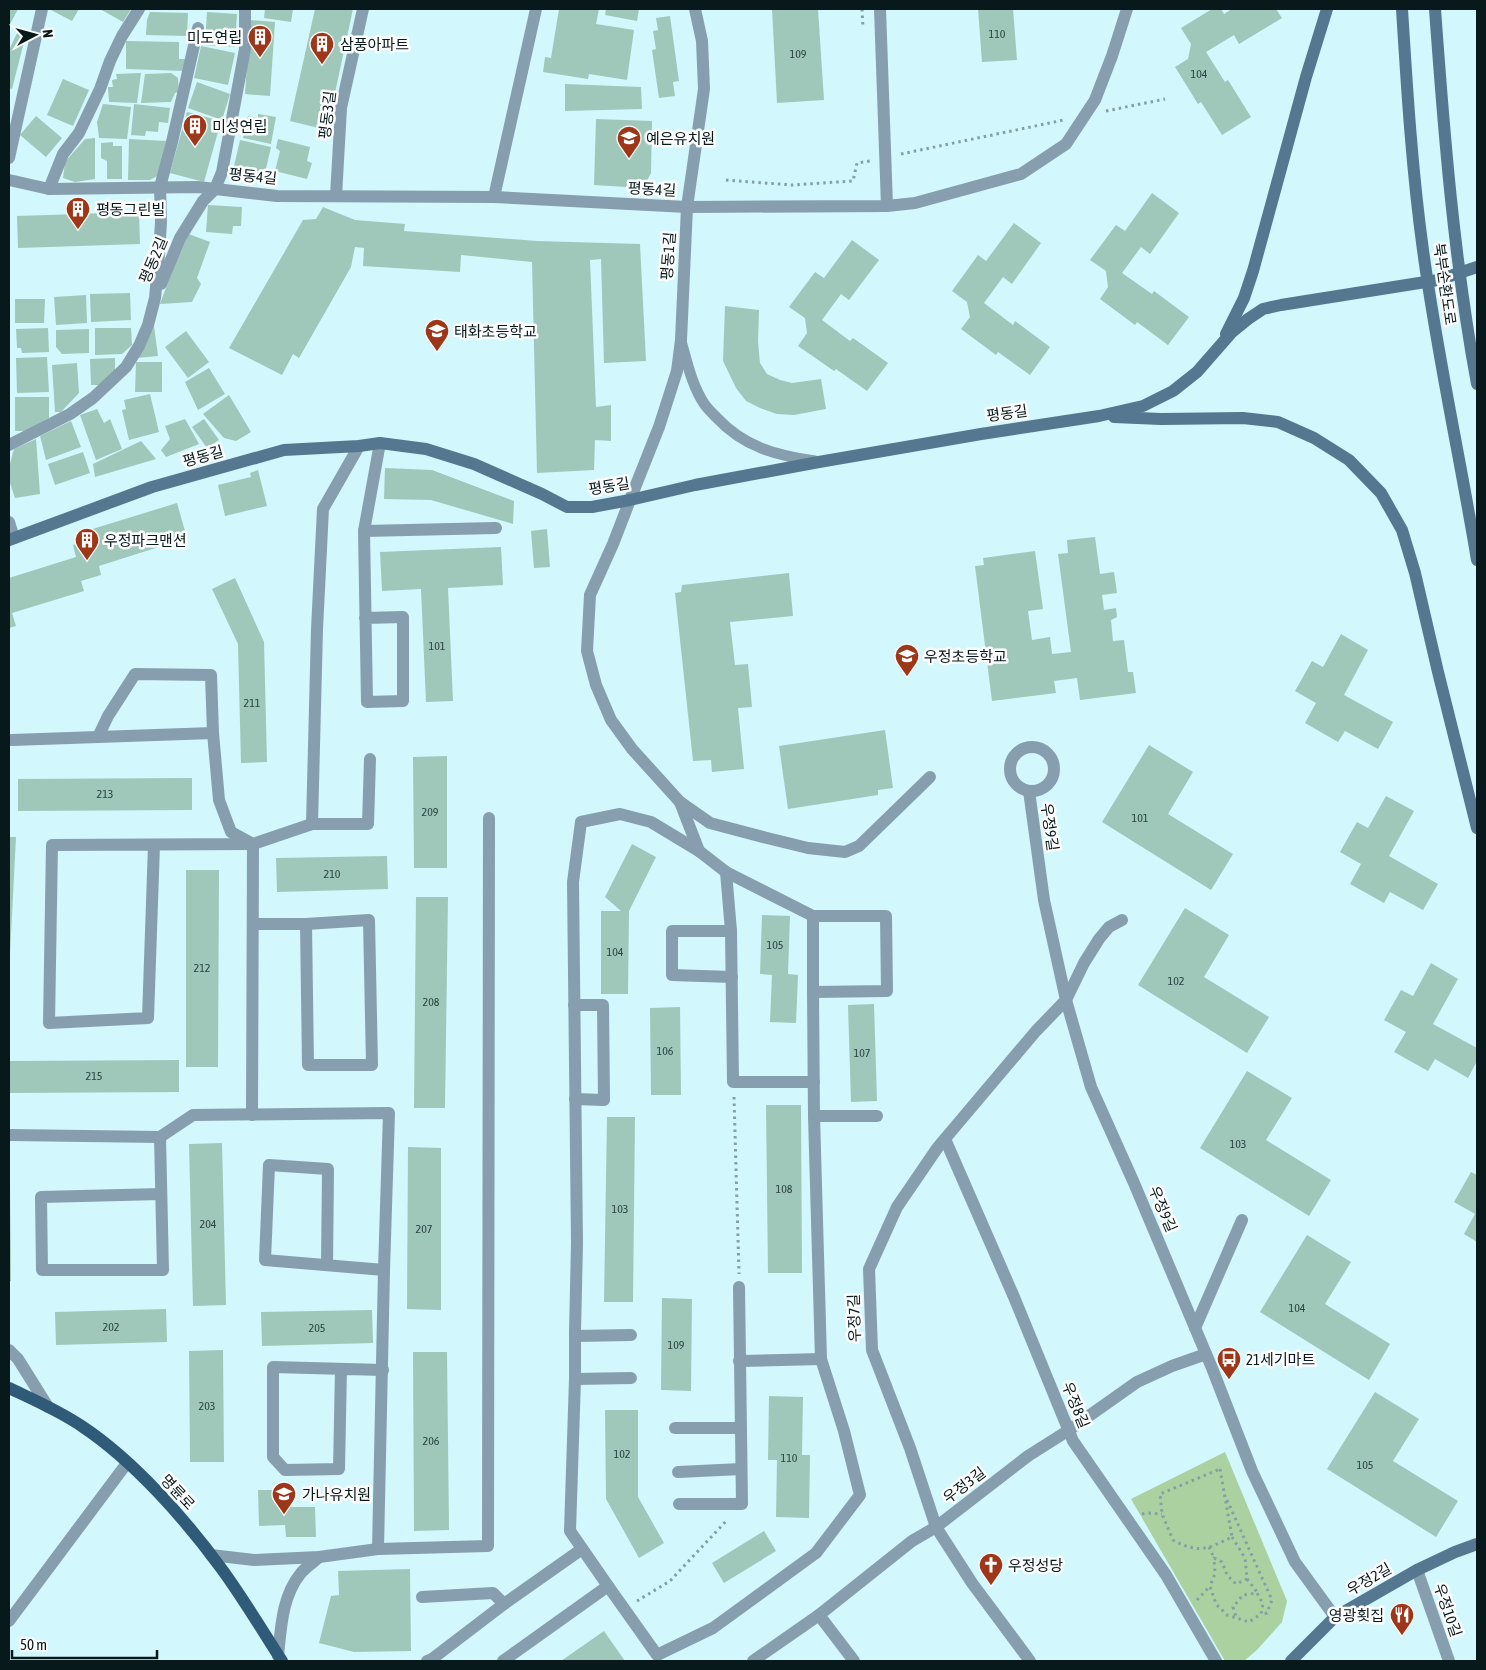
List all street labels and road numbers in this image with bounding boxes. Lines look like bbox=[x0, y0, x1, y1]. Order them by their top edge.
street label: 평동3길 bbox=[316, 90, 338, 140]
street label: 평동4길 bbox=[228, 165, 278, 187]
street label: 평동4길 bbox=[627, 179, 677, 199]
street label: 평동1길 bbox=[658, 231, 678, 281]
street label: 평동2길 bbox=[136, 234, 170, 286]
street label: 북부순환도로 bbox=[1431, 242, 1459, 326]
street label: 평동길 bbox=[985, 402, 1029, 424]
street label: 평동길 bbox=[181, 442, 225, 470]
street label: 평동길 bbox=[587, 474, 631, 498]
street label: 우정9길 bbox=[1038, 802, 1062, 852]
street label: 우정9길 bbox=[1146, 1183, 1180, 1235]
street label: 우정7길 bbox=[845, 1293, 863, 1343]
street label: 우정8길 bbox=[1059, 1379, 1093, 1431]
street label: 우정3길 bbox=[940, 1464, 988, 1506]
street label: 명륜로 bbox=[158, 1471, 198, 1513]
street label: 우정2길 bbox=[1344, 1560, 1394, 1598]
street label: 우정10길 bbox=[1431, 1581, 1465, 1639]

